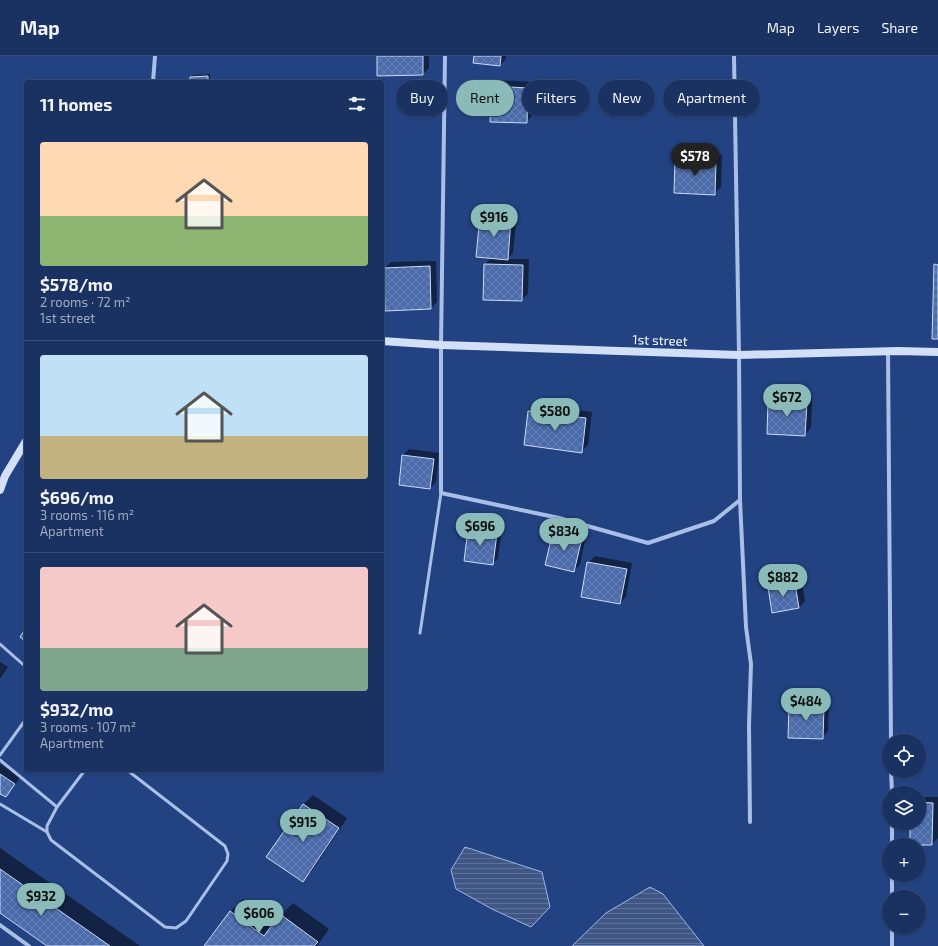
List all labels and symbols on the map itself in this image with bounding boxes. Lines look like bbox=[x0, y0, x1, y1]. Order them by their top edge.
pin: $578 bbox=[671, 143, 719, 177]
pin: $916 bbox=[470, 204, 518, 238]
street label: 1st street bbox=[632, 331, 688, 349]
pin: $672 bbox=[763, 384, 811, 418]
pin: $580 bbox=[531, 398, 579, 432]
pin: $696 bbox=[456, 513, 504, 547]
pin: $834 bbox=[540, 518, 588, 552]
pin: $882 bbox=[759, 564, 807, 598]
pin: $484 bbox=[782, 688, 830, 722]
pin: $915 bbox=[279, 809, 327, 843]
pin: $932 bbox=[17, 883, 65, 917]
pin: $606 bbox=[235, 900, 283, 934]

